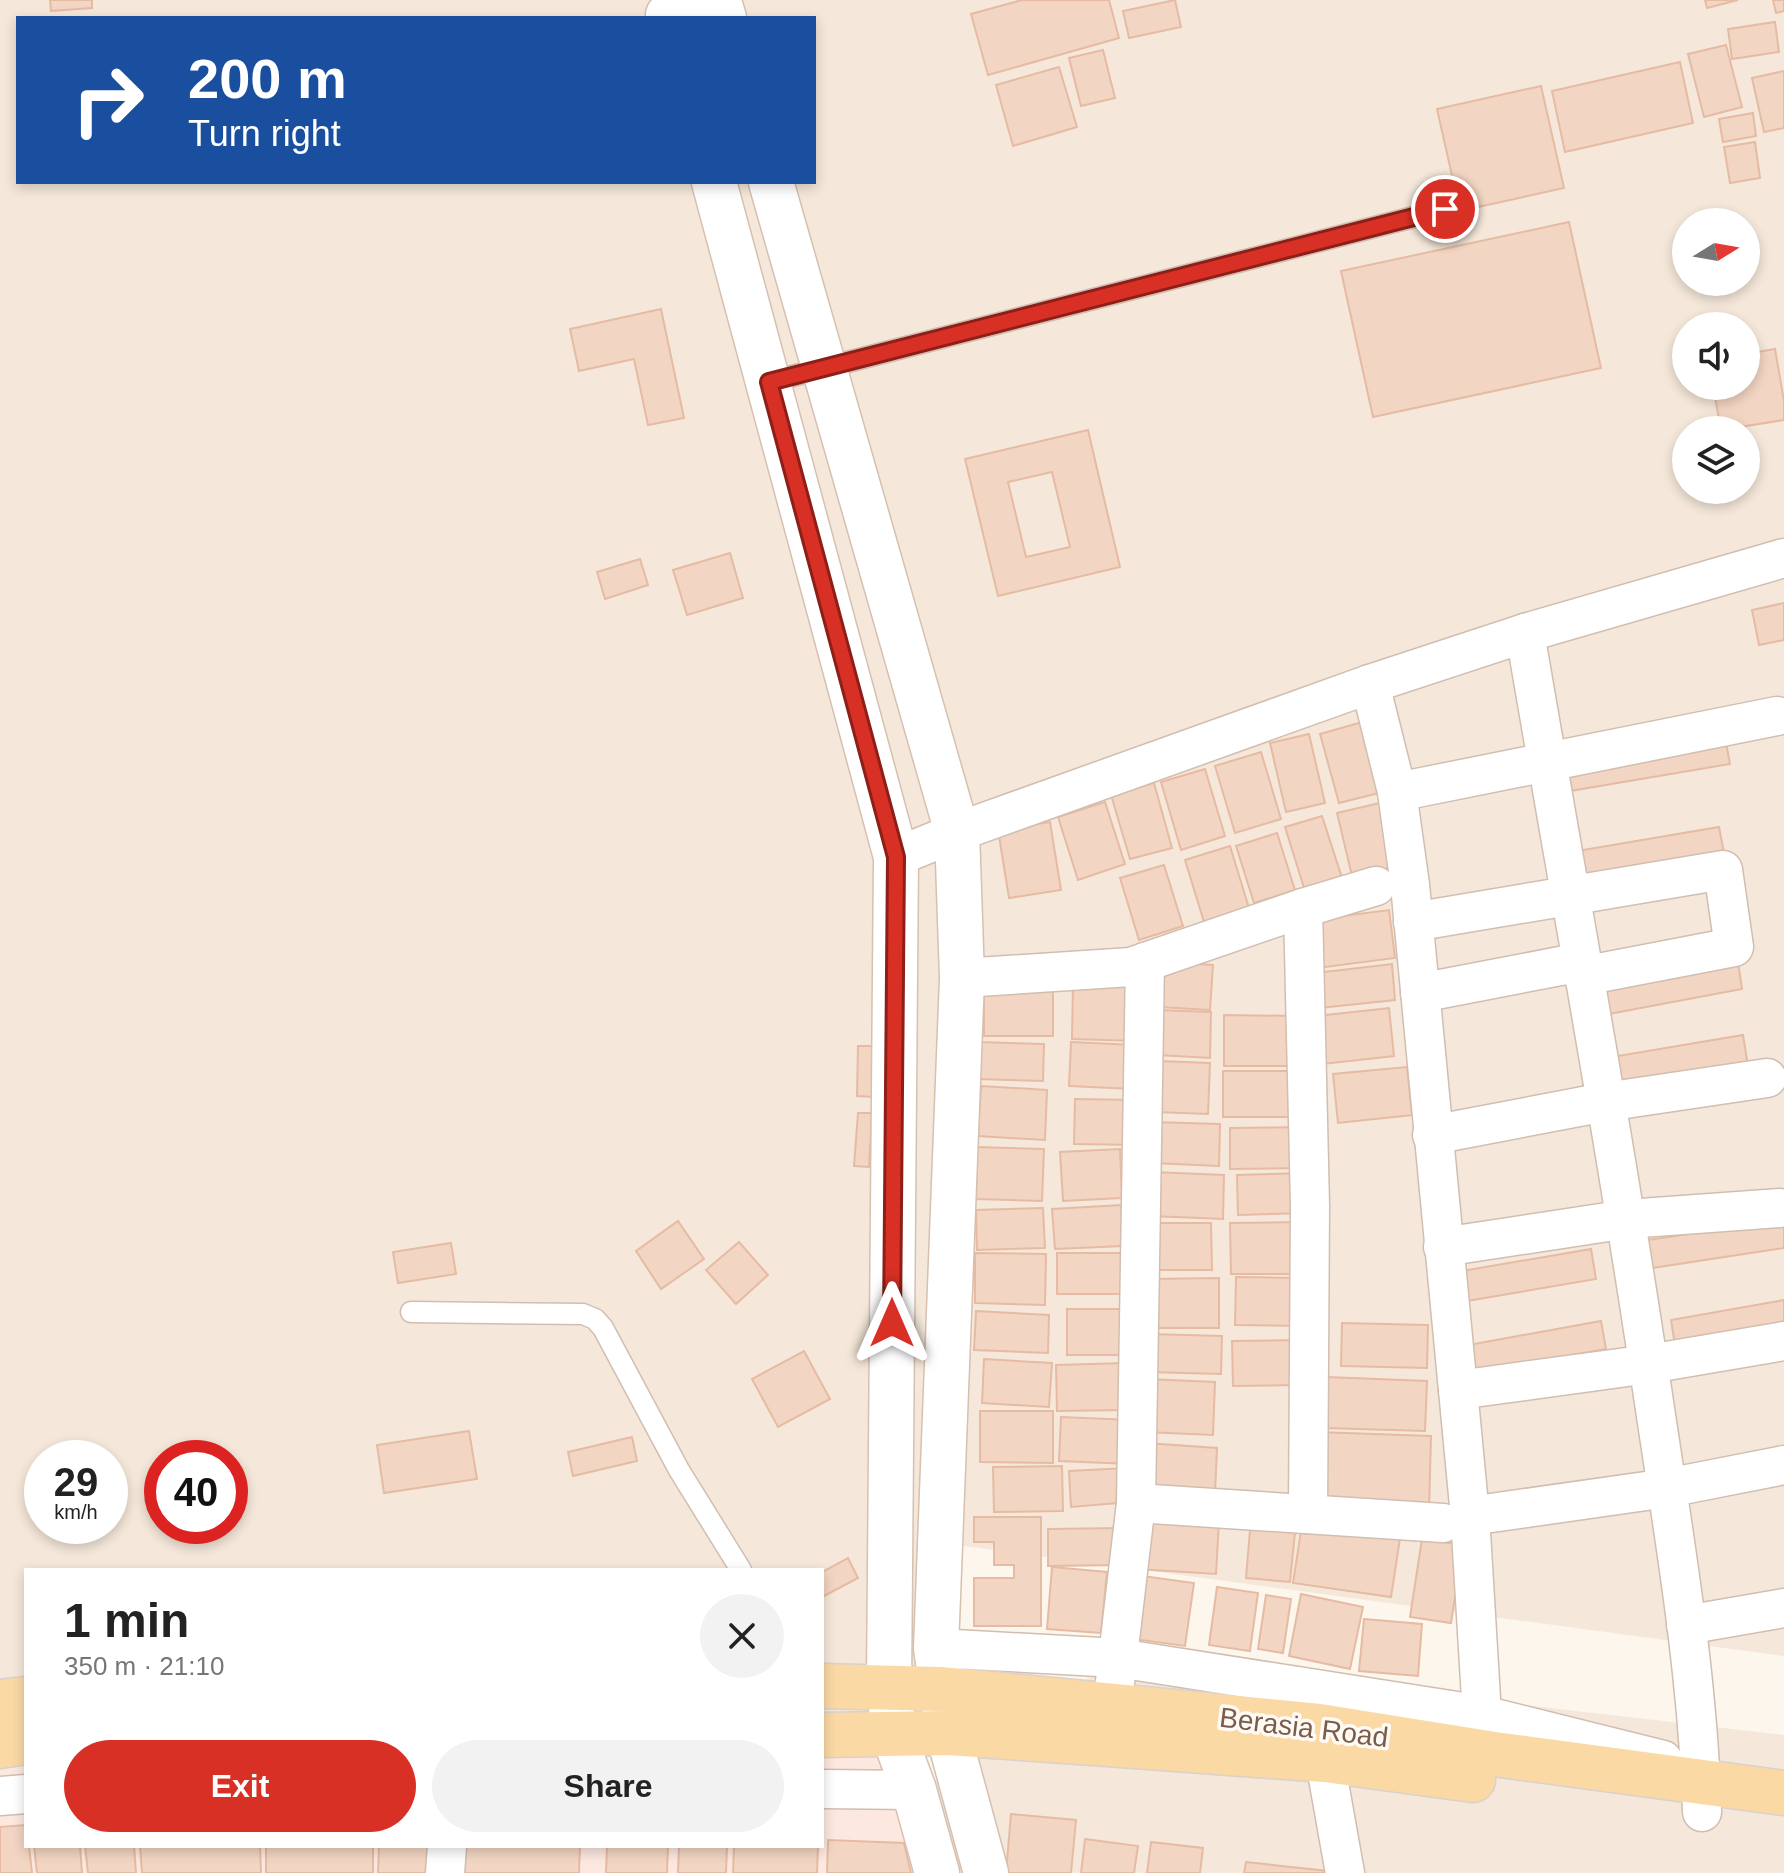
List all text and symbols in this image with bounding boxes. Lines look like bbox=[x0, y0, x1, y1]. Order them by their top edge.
text: 200 m bbox=[188, 47, 347, 110]
icon: right bbox=[56, 48, 160, 152]
text: Turn right bbox=[188, 113, 341, 154]
pin bbox=[1411, 175, 1479, 243]
icon: arrive bbox=[1423, 187, 1467, 231]
north arrow bbox=[1672, 208, 1760, 296]
map controls bbox=[1672, 208, 1760, 504]
button: sound bbox=[1672, 312, 1760, 400]
button: layers bbox=[1672, 416, 1760, 504]
position arrow bbox=[850, 1281, 934, 1365]
speed limit sign: 40 bbox=[144, 1440, 248, 1544]
text: 29 bbox=[54, 1460, 98, 1504]
text: km/h bbox=[54, 1501, 98, 1523]
text: 1 min bbox=[64, 1594, 189, 1647]
button: close bbox=[700, 1594, 784, 1678]
text: 350 m · 21:10 bbox=[64, 1651, 224, 1681]
street label: Berasia Road bbox=[1218, 1702, 1390, 1753]
button: Exit bbox=[64, 1740, 416, 1832]
button: Share bbox=[432, 1740, 784, 1832]

